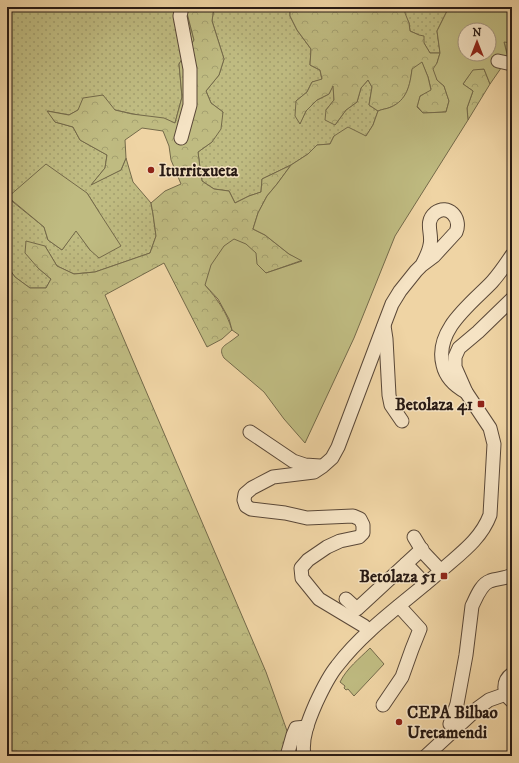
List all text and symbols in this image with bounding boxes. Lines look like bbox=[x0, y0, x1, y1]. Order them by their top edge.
north arrow bbox=[457, 22, 497, 62]
text: N bbox=[472, 26, 482, 40]
place label: Iturritxueta bbox=[159, 160, 239, 182]
marker: Iturritxueta bbox=[146, 165, 156, 175]
place label: Betolaza 41 bbox=[395, 394, 473, 416]
marker: Betolaza 41 bbox=[476, 399, 486, 409]
place label: Betolaza 51 bbox=[359, 566, 436, 588]
marker: Betolaza 51 bbox=[439, 571, 449, 581]
place label: CEPA Bilbao Uretamendi bbox=[407, 702, 498, 744]
marker: CEPA Bilbao Uretamendi bbox=[394, 717, 404, 727]

